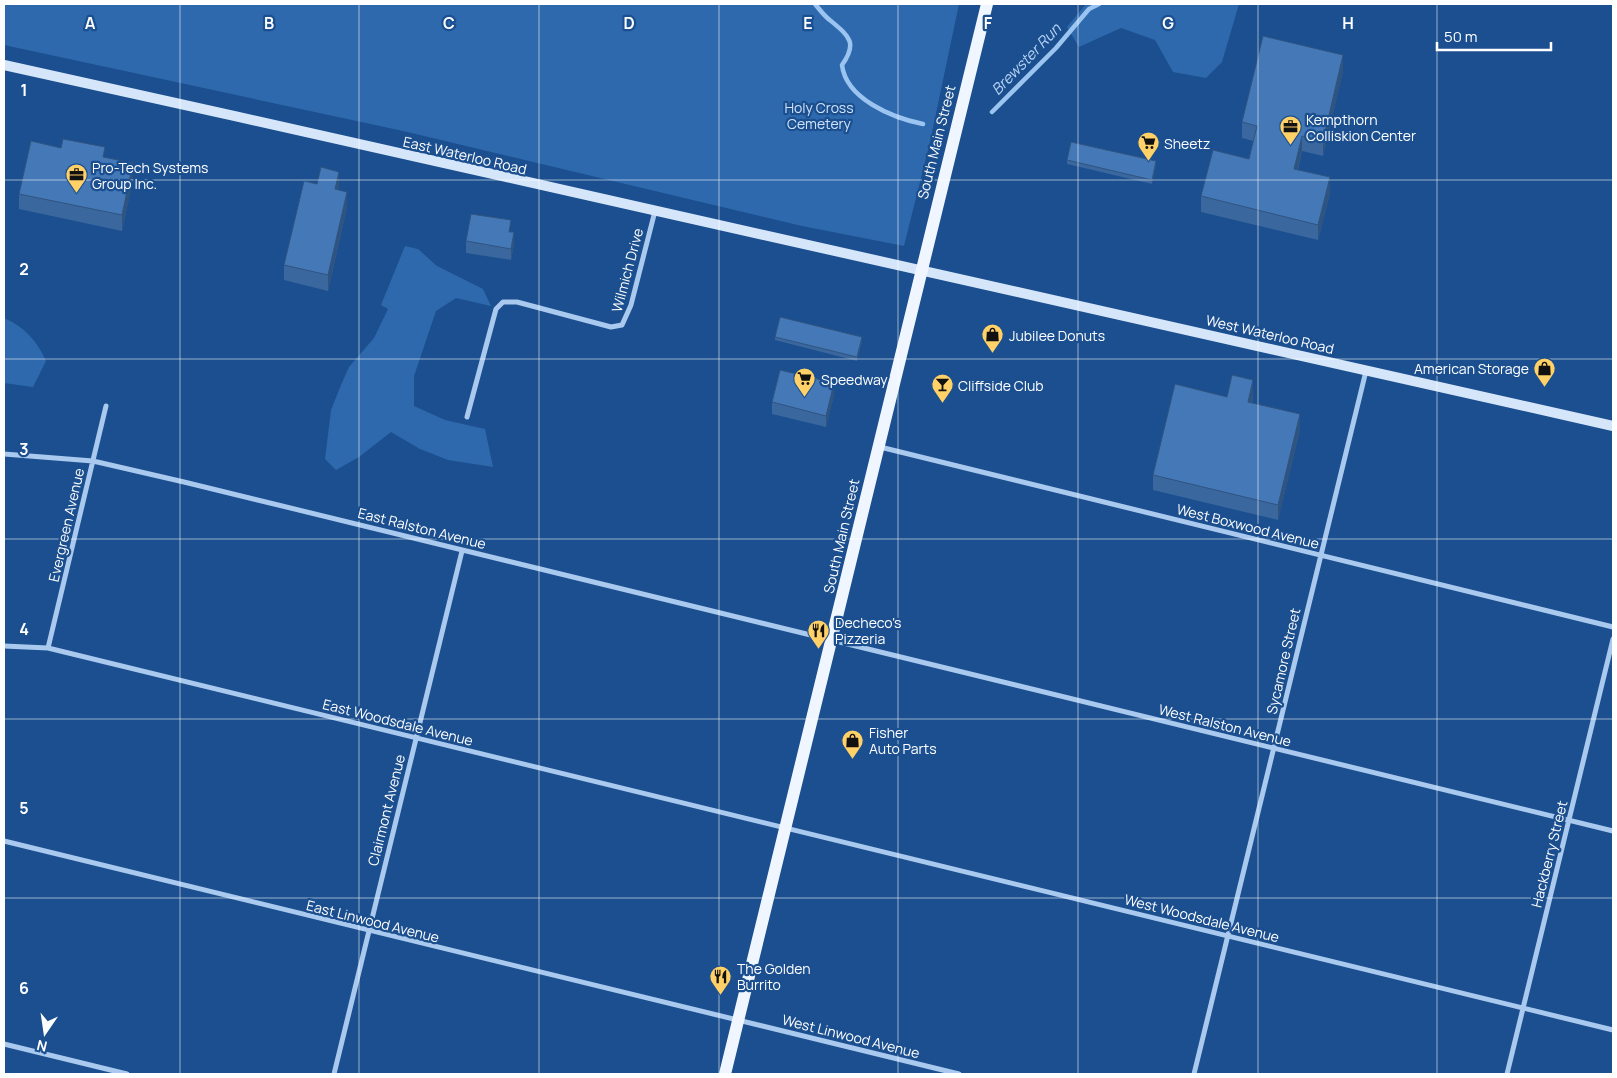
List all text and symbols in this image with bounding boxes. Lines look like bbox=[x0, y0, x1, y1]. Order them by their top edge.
text: A bbox=[85, 12, 96, 34]
text: B bbox=[264, 12, 274, 34]
text: C bbox=[443, 12, 455, 34]
text: D bbox=[623, 12, 635, 34]
text: E bbox=[803, 12, 813, 34]
text: F bbox=[984, 12, 993, 34]
text: G bbox=[1162, 12, 1174, 34]
text: H bbox=[1342, 12, 1354, 34]
water label: Brewster Run bbox=[986, 18, 1066, 99]
scale bar bbox=[1437, 20, 1551, 52]
text: 50 m bbox=[1444, 26, 1478, 47]
text: 1 bbox=[20, 79, 28, 101]
street label: South Main Street bbox=[913, 83, 959, 201]
park label: Holy Cross Cemetery bbox=[784, 98, 854, 133]
place label: Kempthorn Colliskion Center bbox=[1306, 110, 1416, 145]
office icon: Kempthorn Colliskion Center bbox=[1278, 115, 1302, 146]
supermarket icon: Sheetz bbox=[1136, 131, 1160, 162]
street label: East Waterloo Road bbox=[401, 132, 529, 178]
place label: Sheetz bbox=[1164, 134, 1210, 153]
place label: Pro-Tech Systems Group Inc. bbox=[92, 158, 208, 193]
office icon: Pro-Tech Systems Group Inc. bbox=[64, 163, 88, 194]
street label: Wilmich Drive bbox=[607, 226, 647, 314]
text: 2 bbox=[19, 258, 29, 280]
street label: West Waterloo Road bbox=[1204, 310, 1336, 358]
shop icon: Jubilee Donuts bbox=[981, 323, 1005, 354]
place label: Jubilee Donuts bbox=[1009, 326, 1105, 345]
shop icon: American Storage bbox=[1533, 356, 1557, 387]
place label: American Storage bbox=[1414, 359, 1529, 378]
supermarket icon: Speedway bbox=[793, 367, 817, 398]
place label: Speedway bbox=[821, 370, 888, 389]
bar icon: Cliffside Club bbox=[930, 373, 954, 404]
place label: Cliffside Club bbox=[958, 376, 1044, 395]
text: 3 bbox=[19, 438, 29, 460]
street label: Evergreen Avenue bbox=[44, 466, 88, 584]
street label: South Main Street bbox=[819, 476, 864, 595]
street label: West Boxwood Avenue bbox=[1175, 499, 1321, 553]
street label: East Ralston Avenue bbox=[356, 503, 488, 553]
street label: Sycamore Street bbox=[1262, 606, 1305, 716]
place label: Decheco's Pizzeria bbox=[835, 613, 901, 648]
text: 4 bbox=[19, 618, 29, 640]
restaurant icon: Decheco's Pizzeria bbox=[807, 618, 831, 649]
street label: East Woodsdale Avenue bbox=[321, 694, 475, 750]
street label: West Ralston Avenue bbox=[1157, 699, 1293, 751]
place label: Fisher Auto Parts bbox=[869, 723, 937, 758]
shop icon: Fisher Auto Parts bbox=[841, 728, 865, 759]
street label: Clairmont Avenue bbox=[363, 752, 409, 868]
text: 5 bbox=[19, 797, 29, 819]
street label: Hackberry Street bbox=[1526, 798, 1572, 910]
street label: West Woodsdale Avenue bbox=[1123, 890, 1281, 946]
street label: East Linwood Avenue bbox=[305, 895, 441, 947]
place label: The Golden Burrito bbox=[737, 959, 811, 994]
restaurant icon: The Golden Burrito bbox=[709, 964, 733, 995]
text: 6 bbox=[19, 977, 29, 999]
north arrow bbox=[20, 1008, 70, 1058]
street label: West Linwood Avenue bbox=[780, 1010, 922, 1062]
text: N bbox=[35, 1036, 49, 1057]

